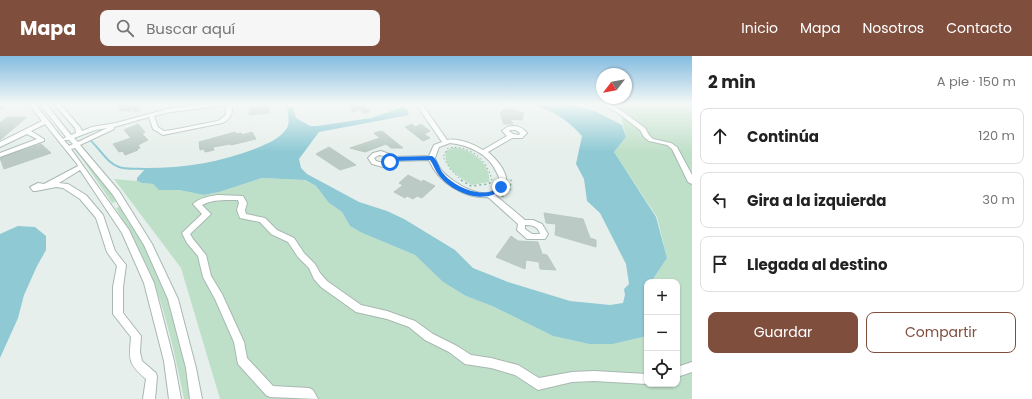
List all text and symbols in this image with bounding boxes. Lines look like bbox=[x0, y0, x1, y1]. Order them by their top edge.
search box bbox=[100, 10, 380, 46]
text: Mapa bbox=[20, 15, 76, 42]
icon: search bbox=[114, 17, 136, 39]
text: Buscar aquí bbox=[146, 18, 235, 39]
text: Inicio bbox=[741, 18, 778, 38]
text: Mapa bbox=[800, 18, 841, 38]
text: Nosotros bbox=[863, 18, 924, 38]
text: Contacto bbox=[946, 18, 1012, 38]
north arrow bbox=[596, 68, 632, 104]
text: 2 min bbox=[708, 70, 756, 94]
text: A pie · 150 m bbox=[937, 72, 1016, 91]
icon: ahead bbox=[709, 125, 731, 147]
text: Continúa bbox=[747, 126, 819, 147]
text: 120 m bbox=[978, 126, 1015, 145]
route start bbox=[381, 153, 399, 171]
route end bbox=[492, 178, 510, 196]
icon: left bbox=[709, 189, 731, 211]
text: Gira a la izquierda bbox=[747, 190, 886, 211]
text: 30 m bbox=[982, 190, 1015, 209]
icon: arrive bbox=[709, 253, 731, 275]
text: Llegada al destino bbox=[747, 254, 888, 275]
map controls bbox=[644, 279, 680, 387]
button: + bbox=[644, 279, 680, 315]
button: Guardar bbox=[708, 312, 858, 353]
button: Compartir bbox=[866, 312, 1016, 353]
button: − bbox=[644, 315, 680, 351]
button: locate bbox=[644, 351, 680, 387]

